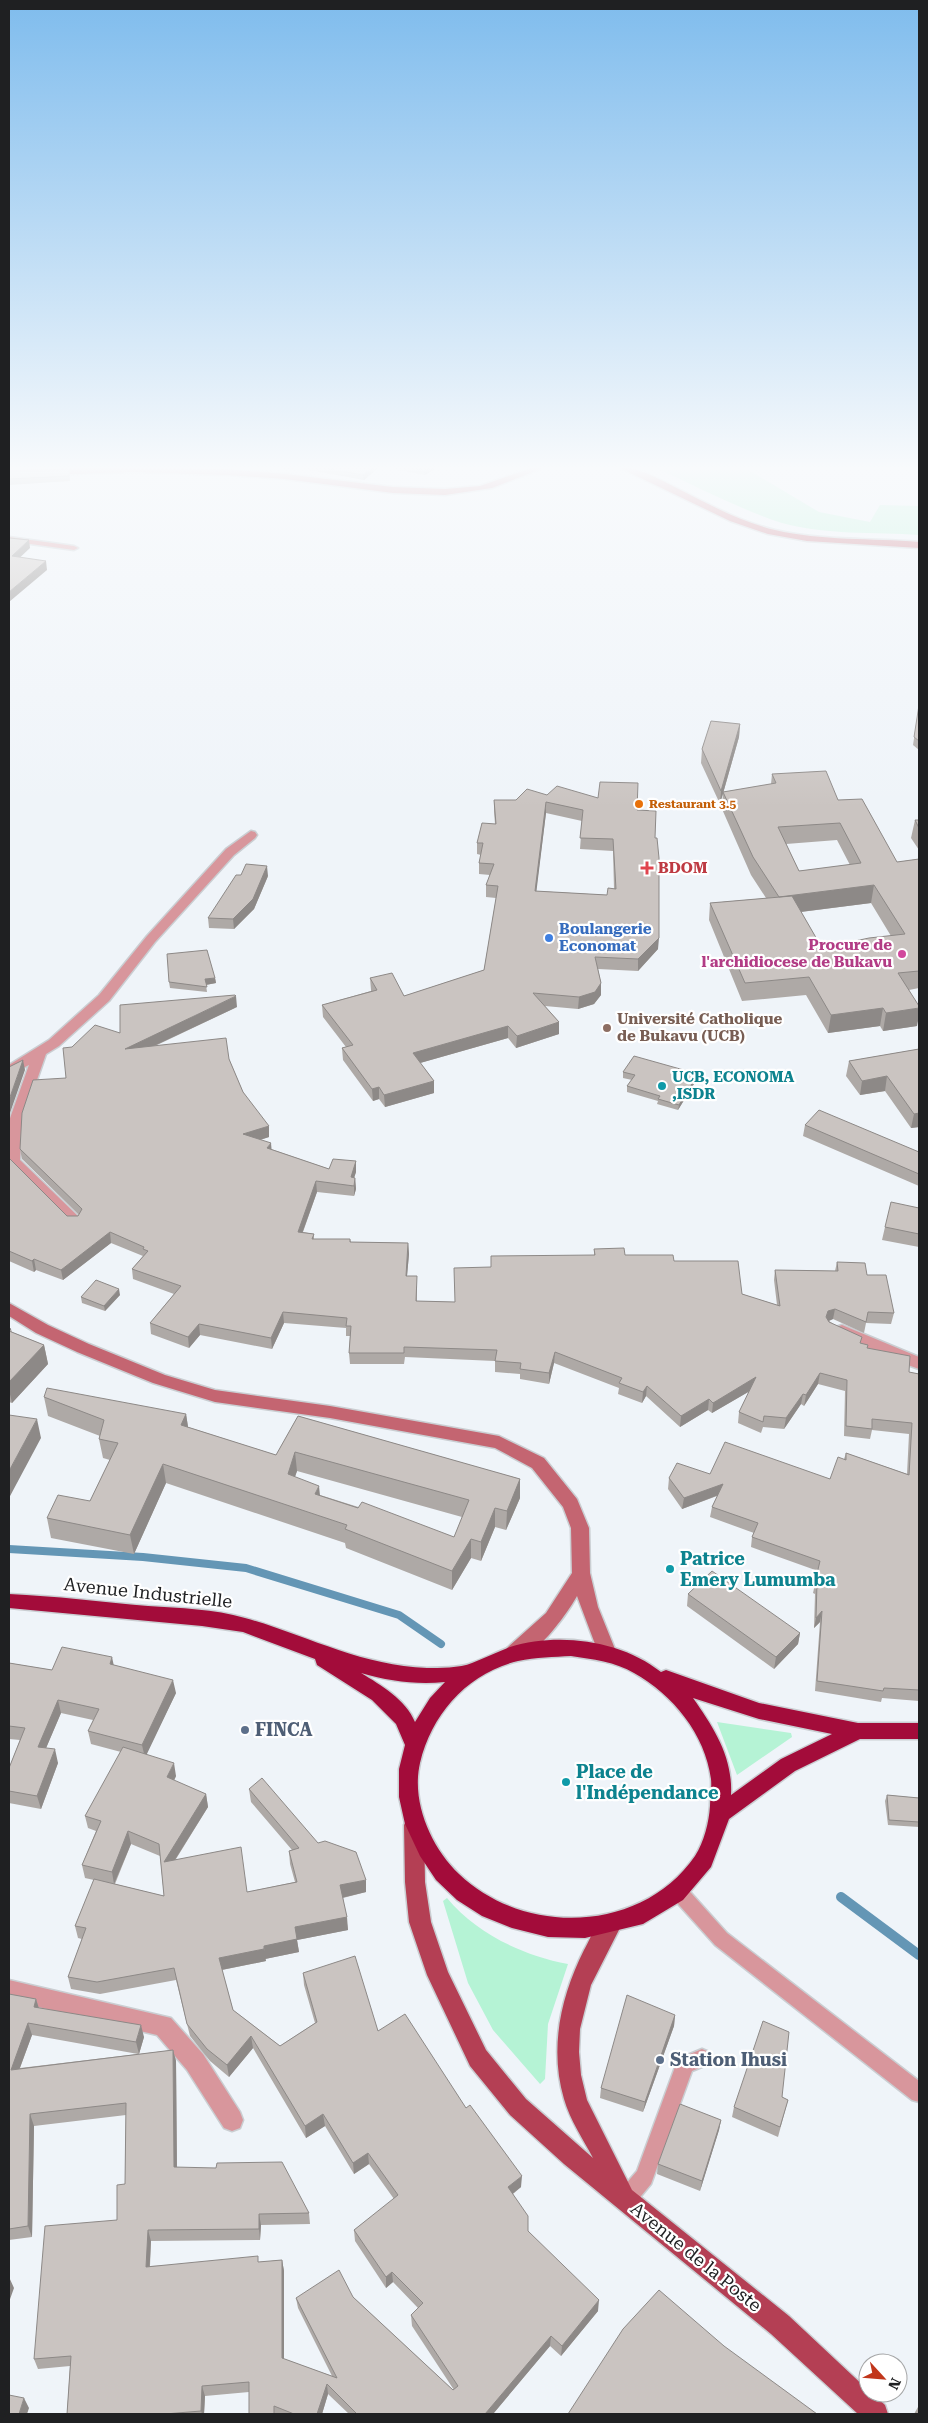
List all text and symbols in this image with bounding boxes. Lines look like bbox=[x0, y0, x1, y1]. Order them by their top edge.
place label: Restaurant 3.5 bbox=[649, 797, 736, 811]
marker: Restaurant 3.5 bbox=[633, 798, 645, 810]
place label: BDOM bbox=[658, 859, 708, 877]
marker: BDOM bbox=[640, 861, 654, 875]
place label: Boulangerie Economat bbox=[559, 920, 652, 955]
marker: Boulangerie Economat bbox=[543, 932, 555, 944]
place label: Procure de l'archidiocese de Bukavu bbox=[701, 936, 892, 971]
marker: Procure de l'archidiocese de Bukavu bbox=[896, 948, 908, 960]
place label: Université Catholique de Bukavu (UCB) bbox=[617, 1010, 783, 1045]
marker: Université Catholique de Bukavu (UCB) bbox=[601, 1022, 613, 1034]
place label: UCB, ECONOMA ,ISDR bbox=[672, 1068, 794, 1103]
marker: UCB, ECONOMA ,ISDR bbox=[656, 1080, 668, 1092]
place label: Patrice Emery Lumumba bbox=[680, 1548, 836, 1590]
marker: Patrice Emery Lumumba bbox=[664, 1563, 676, 1575]
street label: Avenue Industrielle bbox=[63, 1573, 233, 1612]
place label: FINCA bbox=[255, 1719, 313, 1740]
marker: FINCA bbox=[239, 1724, 251, 1736]
place label: Place de l'Indépendance bbox=[576, 1761, 719, 1803]
marker: Place de l'Indépendance bbox=[560, 1776, 572, 1788]
place label: Station Ihusi bbox=[670, 2049, 787, 2070]
marker: Station Ihusi bbox=[654, 2054, 666, 2066]
street label: Avenue de la Poste bbox=[627, 2197, 766, 2316]
north arrow bbox=[858, 2353, 908, 2403]
text: N bbox=[885, 2375, 904, 2392]

